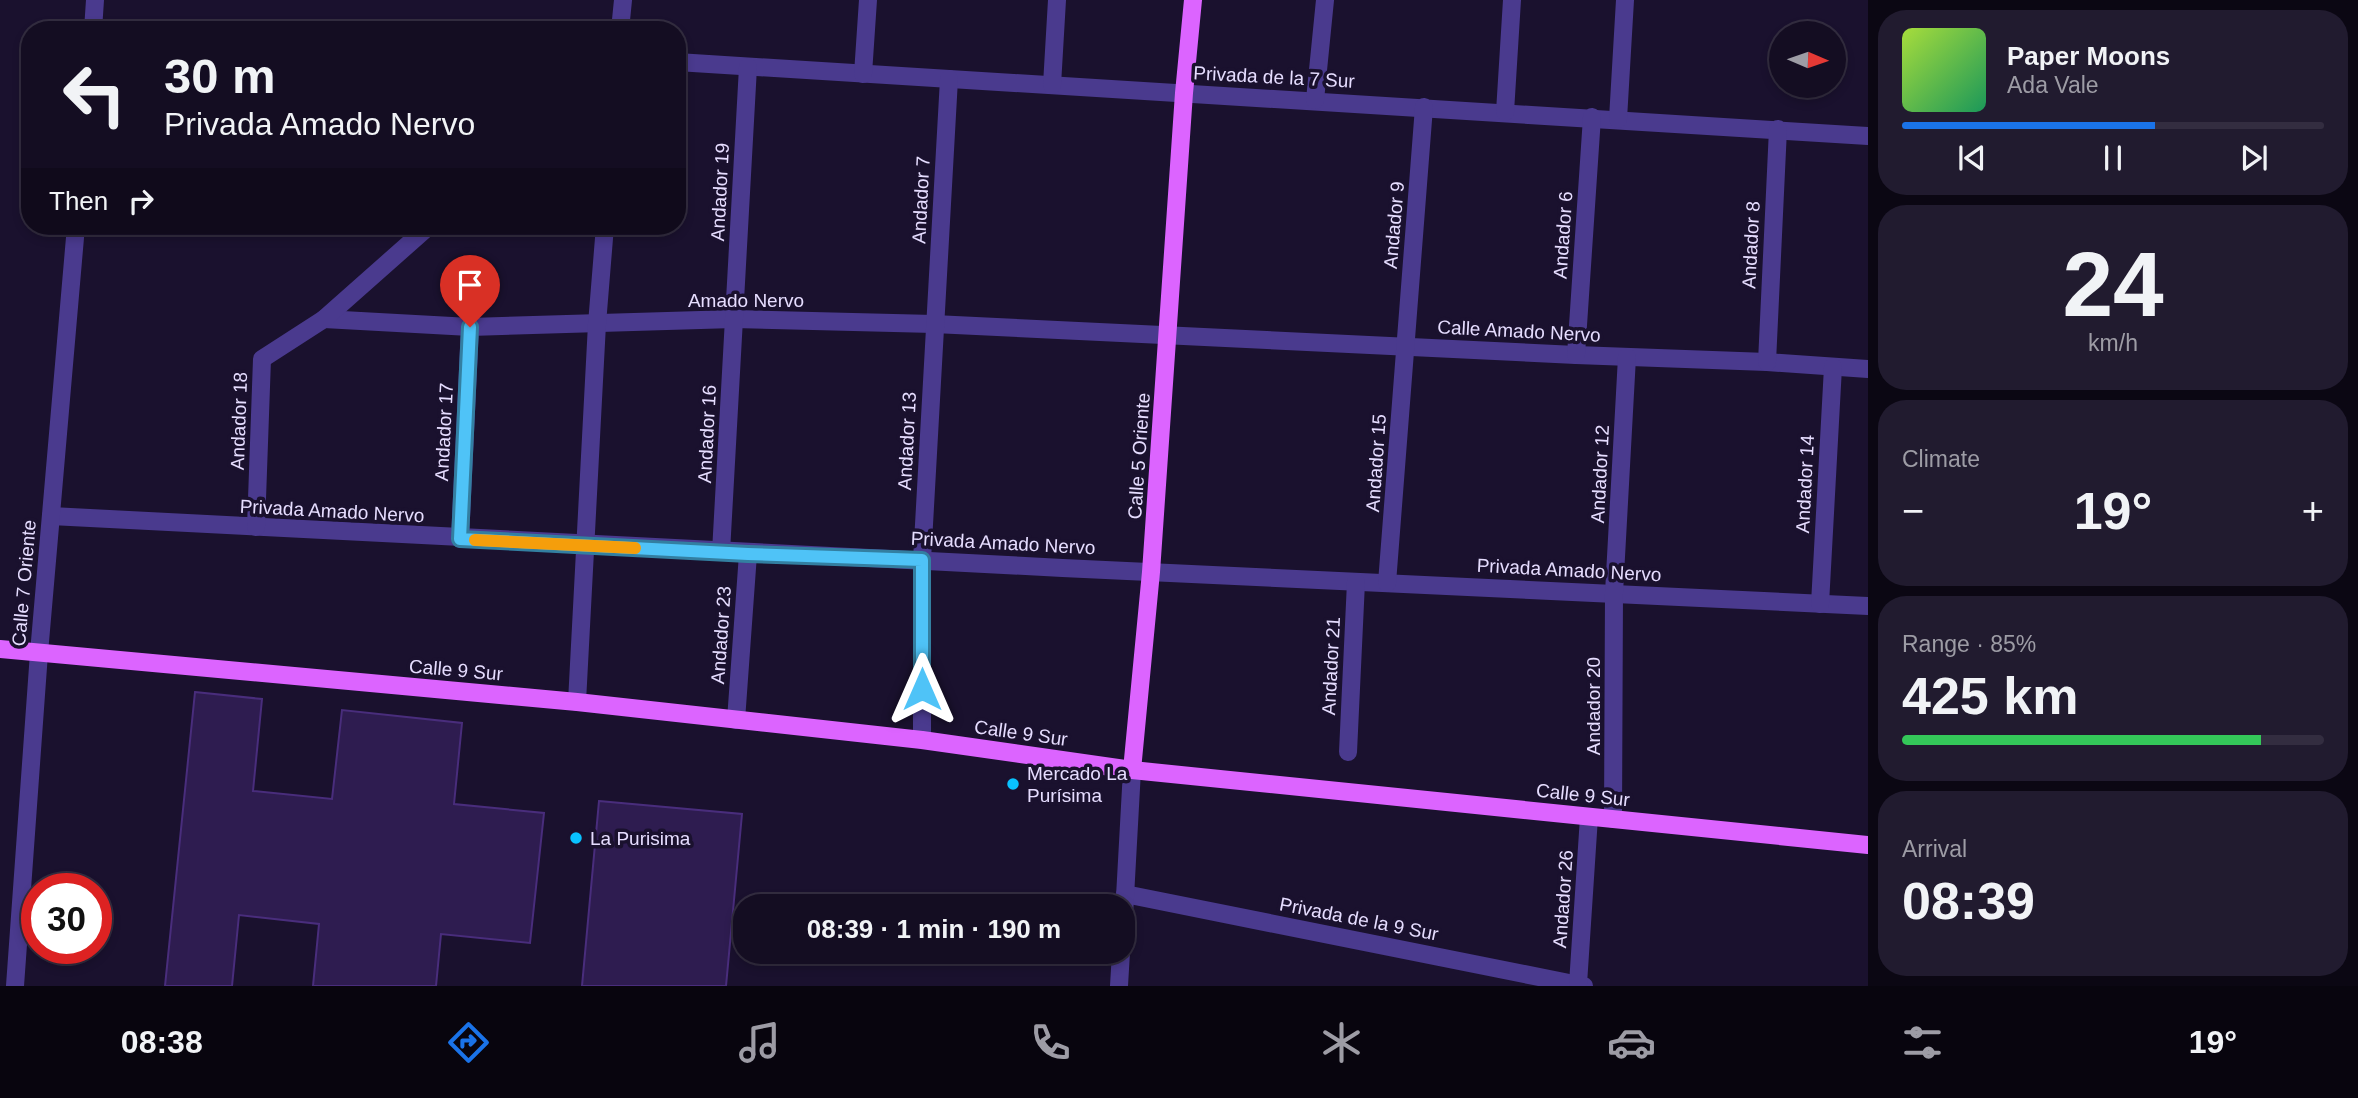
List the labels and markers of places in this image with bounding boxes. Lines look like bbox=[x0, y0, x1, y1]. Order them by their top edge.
pin bbox=[440, 255, 500, 327]
place label: Mercado La Purísima bbox=[1027, 763, 1128, 806]
marker: Mercado La Purísima bbox=[1005, 776, 1021, 792]
place label: La Purisima bbox=[590, 828, 691, 849]
marker: La Purisima bbox=[568, 830, 584, 846]

